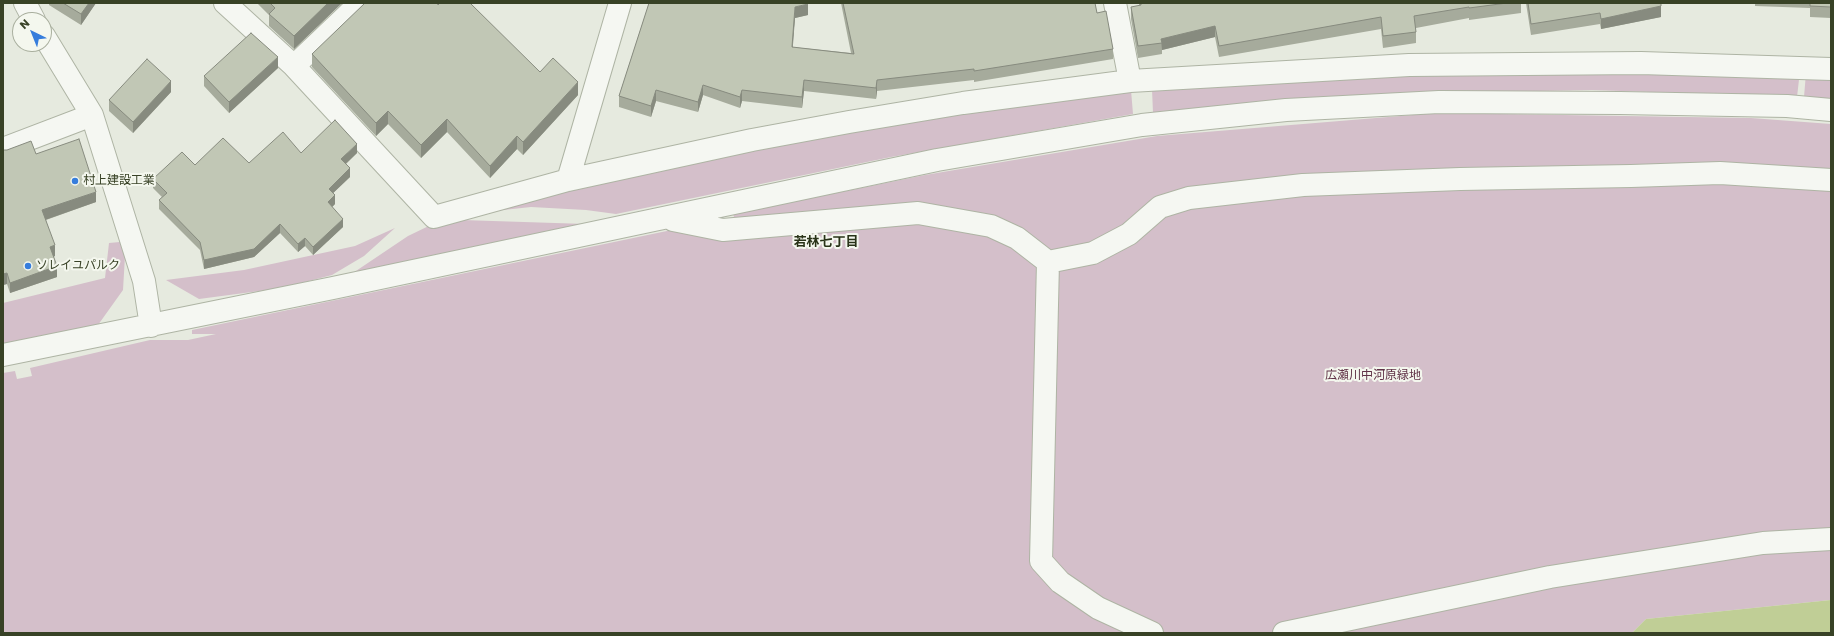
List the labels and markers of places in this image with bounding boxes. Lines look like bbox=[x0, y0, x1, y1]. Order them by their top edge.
place label: 村上建設工業 bbox=[83, 174, 155, 188]
marker: 村上建設工業 bbox=[70, 176, 80, 186]
place label: ソレイユパルク bbox=[36, 259, 120, 273]
marker: ソレイユパルク bbox=[23, 261, 33, 271]

